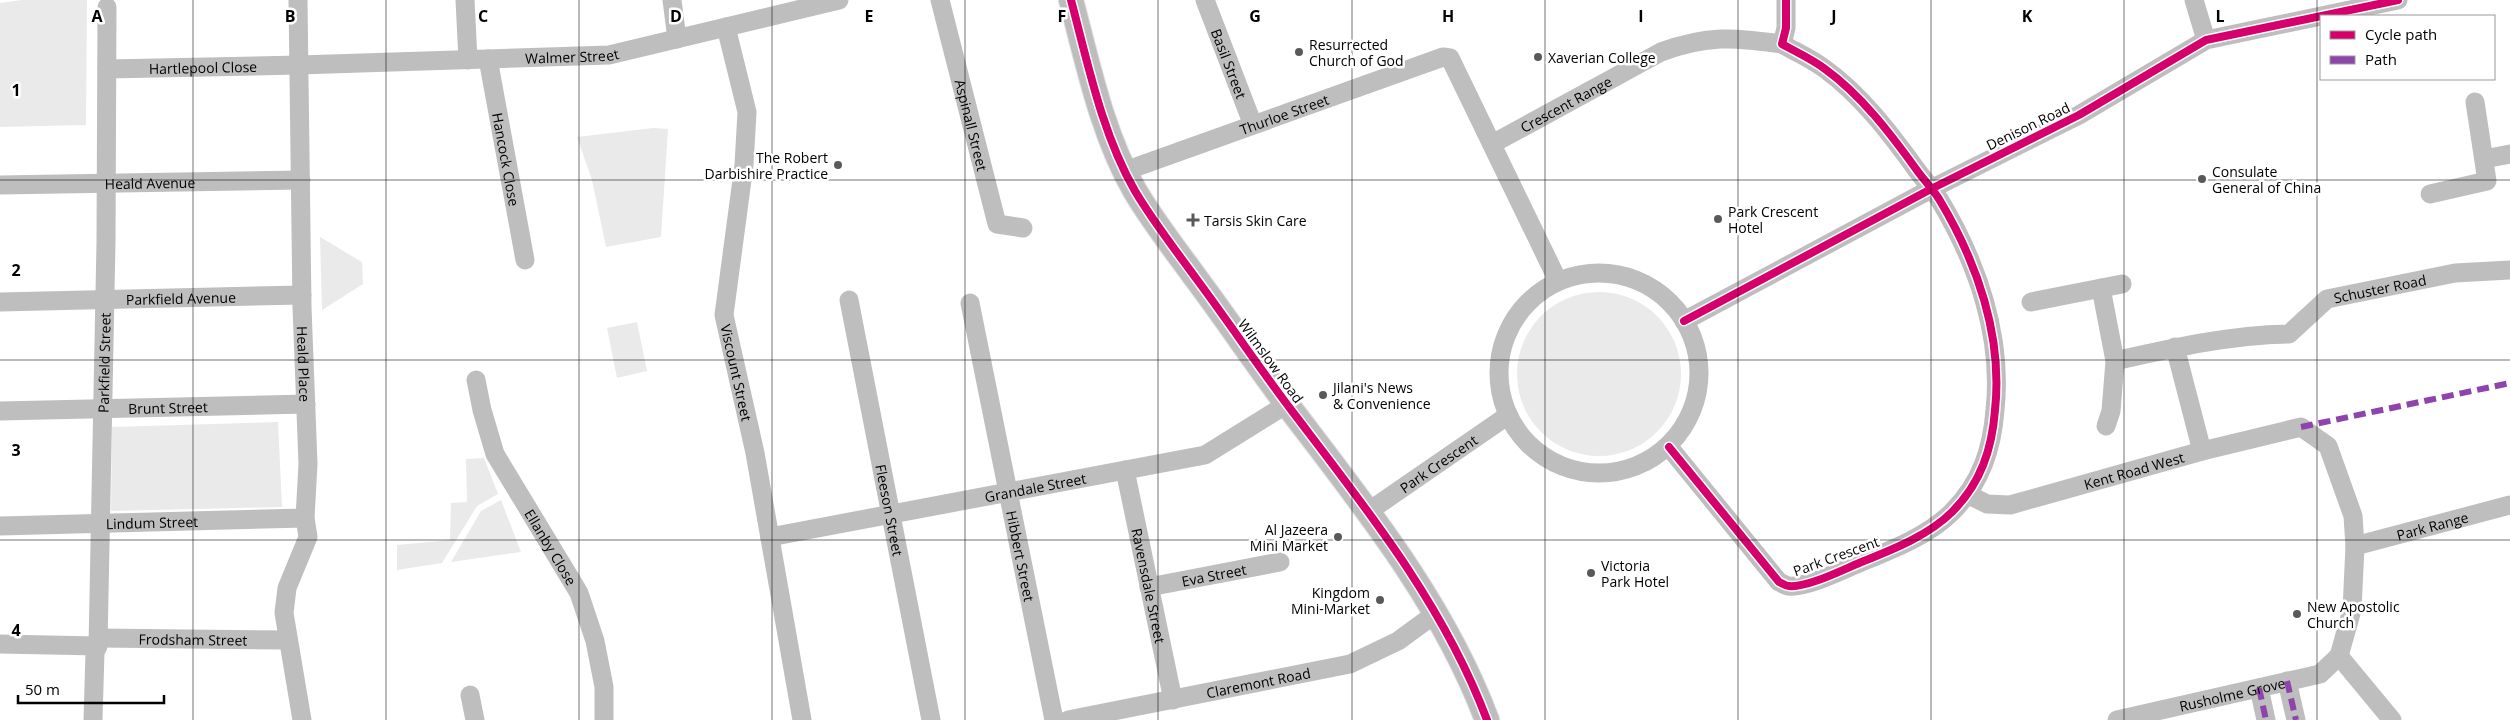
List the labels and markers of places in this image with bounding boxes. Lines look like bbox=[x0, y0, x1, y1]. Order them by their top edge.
place label: Resurrected Church of God bbox=[1309, 35, 1404, 70]
marker: Resurrected Church of God bbox=[1293, 46, 1305, 58]
place label: Xaverian College bbox=[1548, 48, 1656, 67]
marker: Xaverian College bbox=[1532, 51, 1544, 63]
place label: The Robert Darbishire Practice bbox=[705, 148, 828, 183]
marker: The Robert Darbishire Practice bbox=[832, 159, 844, 171]
place label: Consulate General of China bbox=[2212, 162, 2321, 197]
marker: Consulate General of China bbox=[2196, 173, 2208, 185]
place label: Park Crescent Hotel bbox=[1728, 202, 1818, 237]
place label: Tarsis Skin Care bbox=[1204, 211, 1307, 230]
marker: Tarsis Skin Care bbox=[1186, 213, 1200, 227]
marker: Park Crescent Hotel bbox=[1712, 213, 1724, 225]
place label: Jilani's News & Convenience bbox=[1331, 378, 1431, 413]
marker: Jilani's News & Convenience bbox=[1317, 389, 1329, 401]
place label: Al Jazeera Mini Market bbox=[1250, 520, 1328, 555]
marker: Al Jazeera Mini Market bbox=[1332, 531, 1344, 543]
place label: Victoria Park Hotel bbox=[1601, 556, 1669, 591]
marker: Victoria Park Hotel bbox=[1585, 567, 1597, 579]
place label: Kingdom Mini-Market bbox=[1291, 583, 1370, 618]
marker: Kingdom Mini-Market bbox=[1374, 594, 1386, 606]
place label: New Apostolic Church bbox=[2307, 597, 2400, 632]
marker: New Apostolic Church bbox=[2291, 608, 2303, 620]

